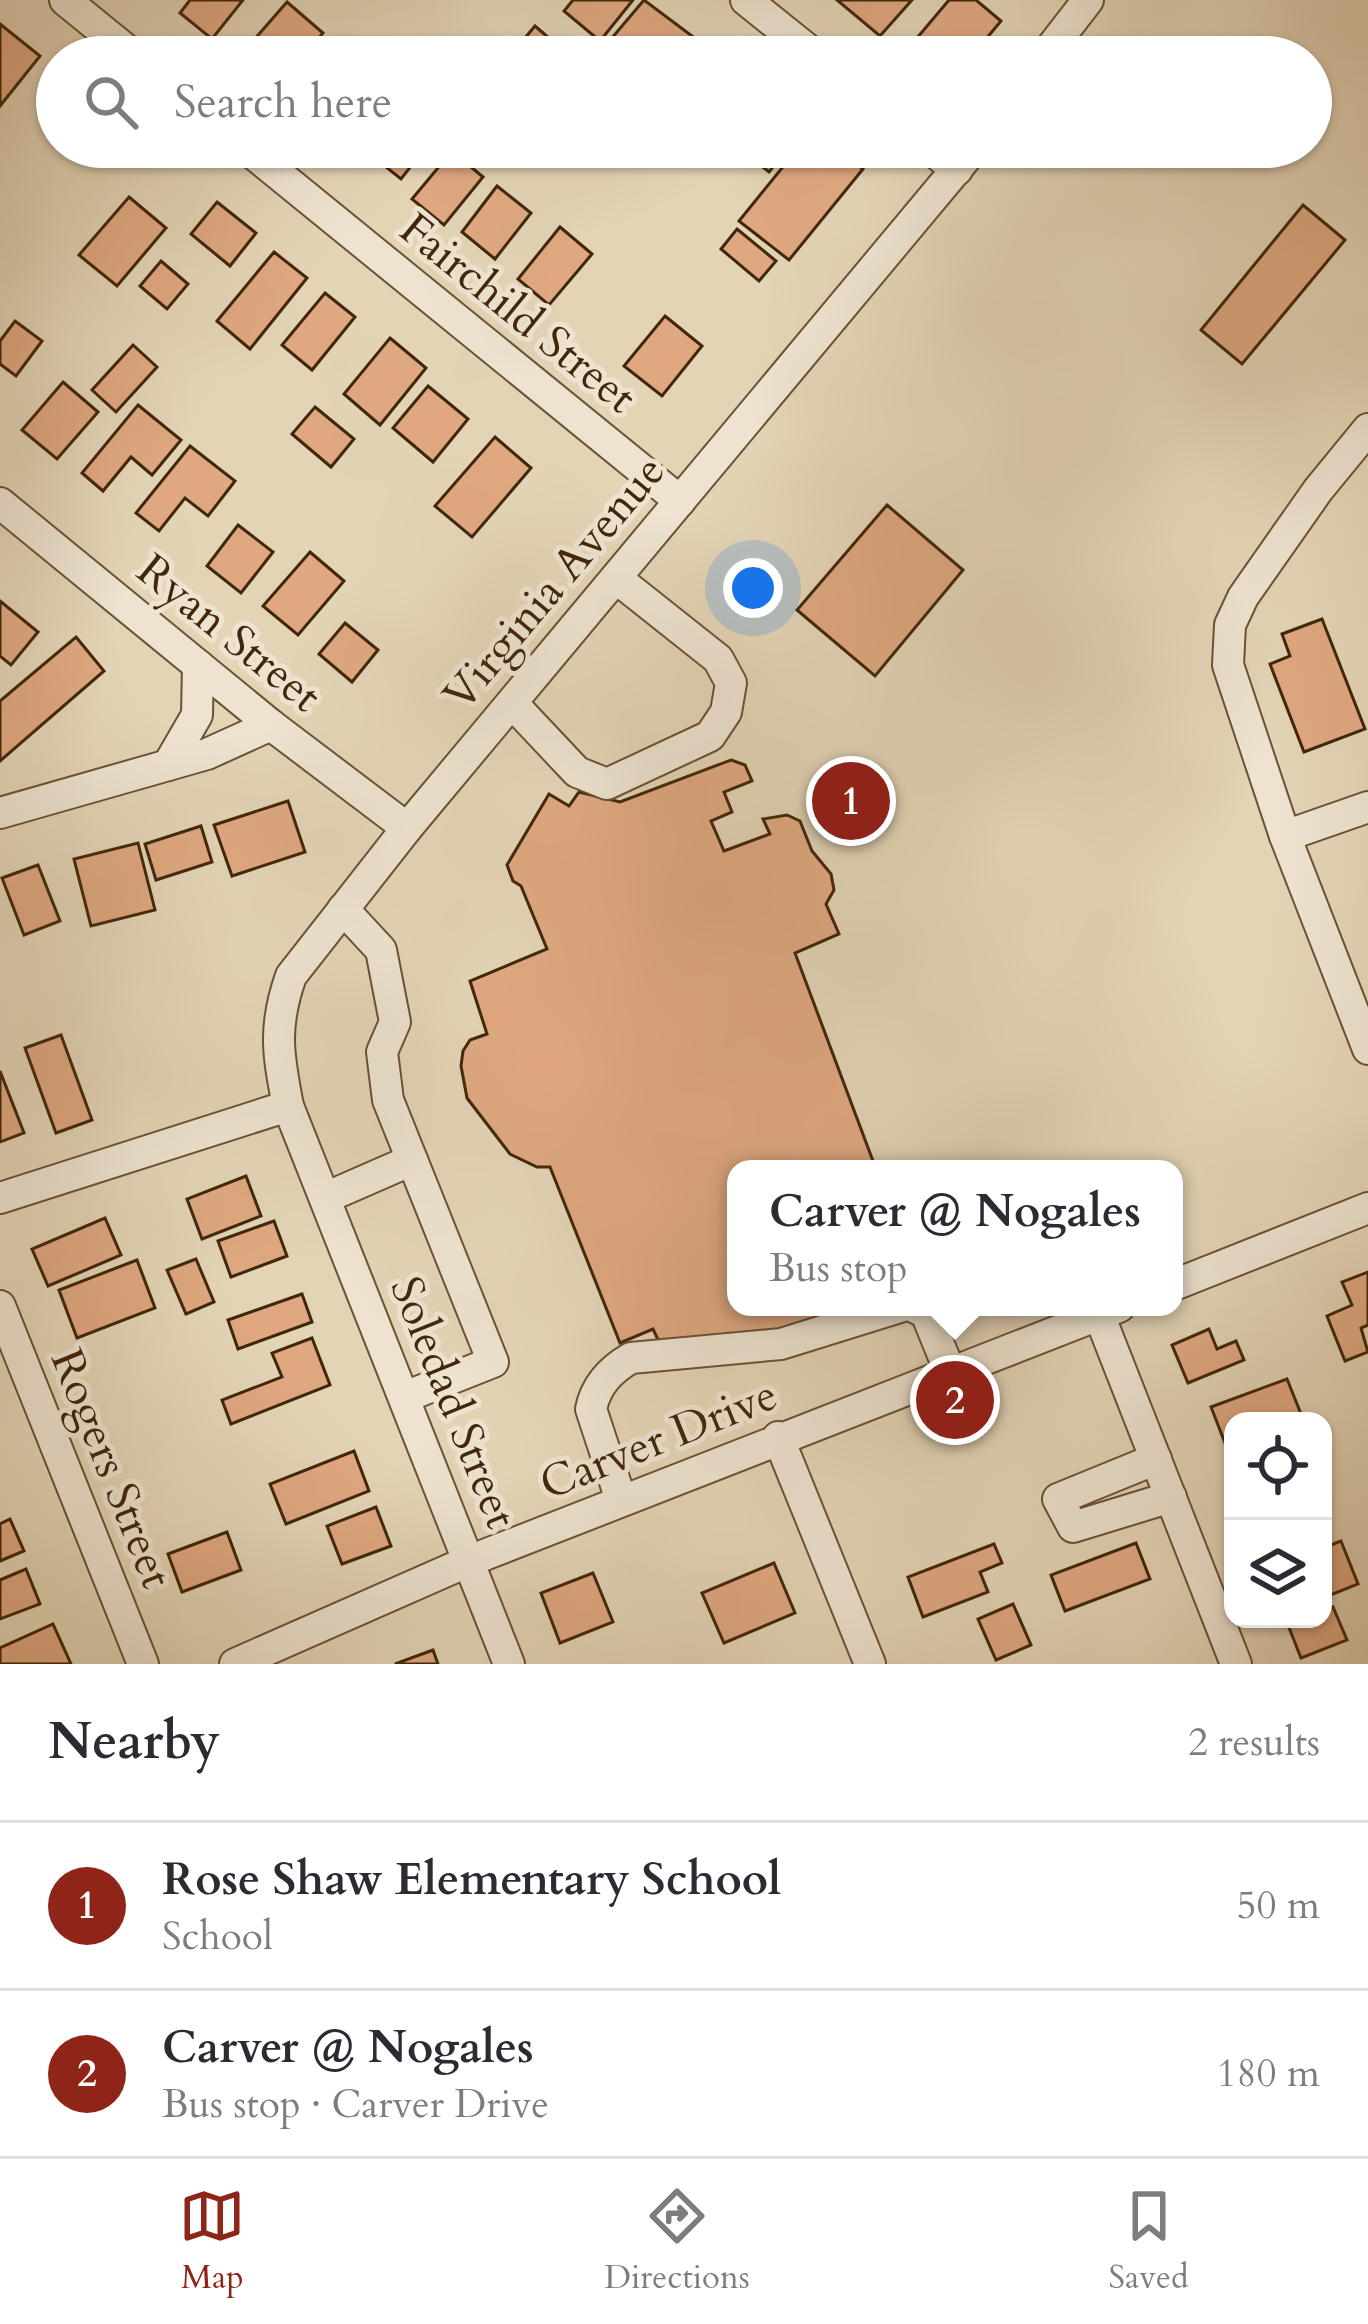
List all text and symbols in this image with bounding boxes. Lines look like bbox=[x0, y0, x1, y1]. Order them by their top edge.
search box bbox=[36, 36, 1332, 168]
icon: search bbox=[78, 69, 144, 135]
text: Search here bbox=[174, 72, 392, 133]
street label: Fairchild Street bbox=[387, 199, 649, 427]
street label: Virginia Avenue bbox=[429, 442, 679, 723]
street label: Ryan Street bbox=[124, 540, 334, 726]
your location bbox=[723, 558, 783, 618]
pin: 1 bbox=[812, 756, 890, 846]
popup bbox=[727, 1160, 1183, 1316]
text: Carver @ Nogales bbox=[769, 1181, 1141, 1242]
text: Bus stop bbox=[769, 1242, 908, 1295]
street label: Soledad Street bbox=[375, 1268, 532, 1538]
street label: Rogers Street bbox=[36, 1340, 187, 1597]
pin: 2 bbox=[916, 1355, 994, 1445]
street label: Carver Drive bbox=[531, 1364, 786, 1515]
map controls bbox=[1224, 1412, 1332, 1628]
button: locate bbox=[1224, 1412, 1332, 1520]
button: layers bbox=[1224, 1520, 1332, 1628]
text: Nearby bbox=[48, 1707, 220, 1777]
text: 2 results bbox=[1188, 1716, 1320, 1769]
text: Rose Shaw Elementary School bbox=[162, 1849, 781, 1910]
text: 1 bbox=[77, 1879, 97, 1932]
text: 50 m bbox=[1237, 1879, 1320, 1932]
text: School bbox=[162, 1910, 273, 1963]
text: Carver @ Nogales bbox=[162, 2017, 534, 2078]
text: 2 bbox=[77, 2047, 97, 2100]
text: 180 m bbox=[1217, 2047, 1320, 2100]
text: Bus stop · Carver Drive bbox=[162, 2078, 549, 2131]
tab: Map bbox=[179, 2183, 245, 2300]
tab: Directions bbox=[604, 2183, 750, 2300]
tab: Saved bbox=[1109, 2183, 1189, 2300]

